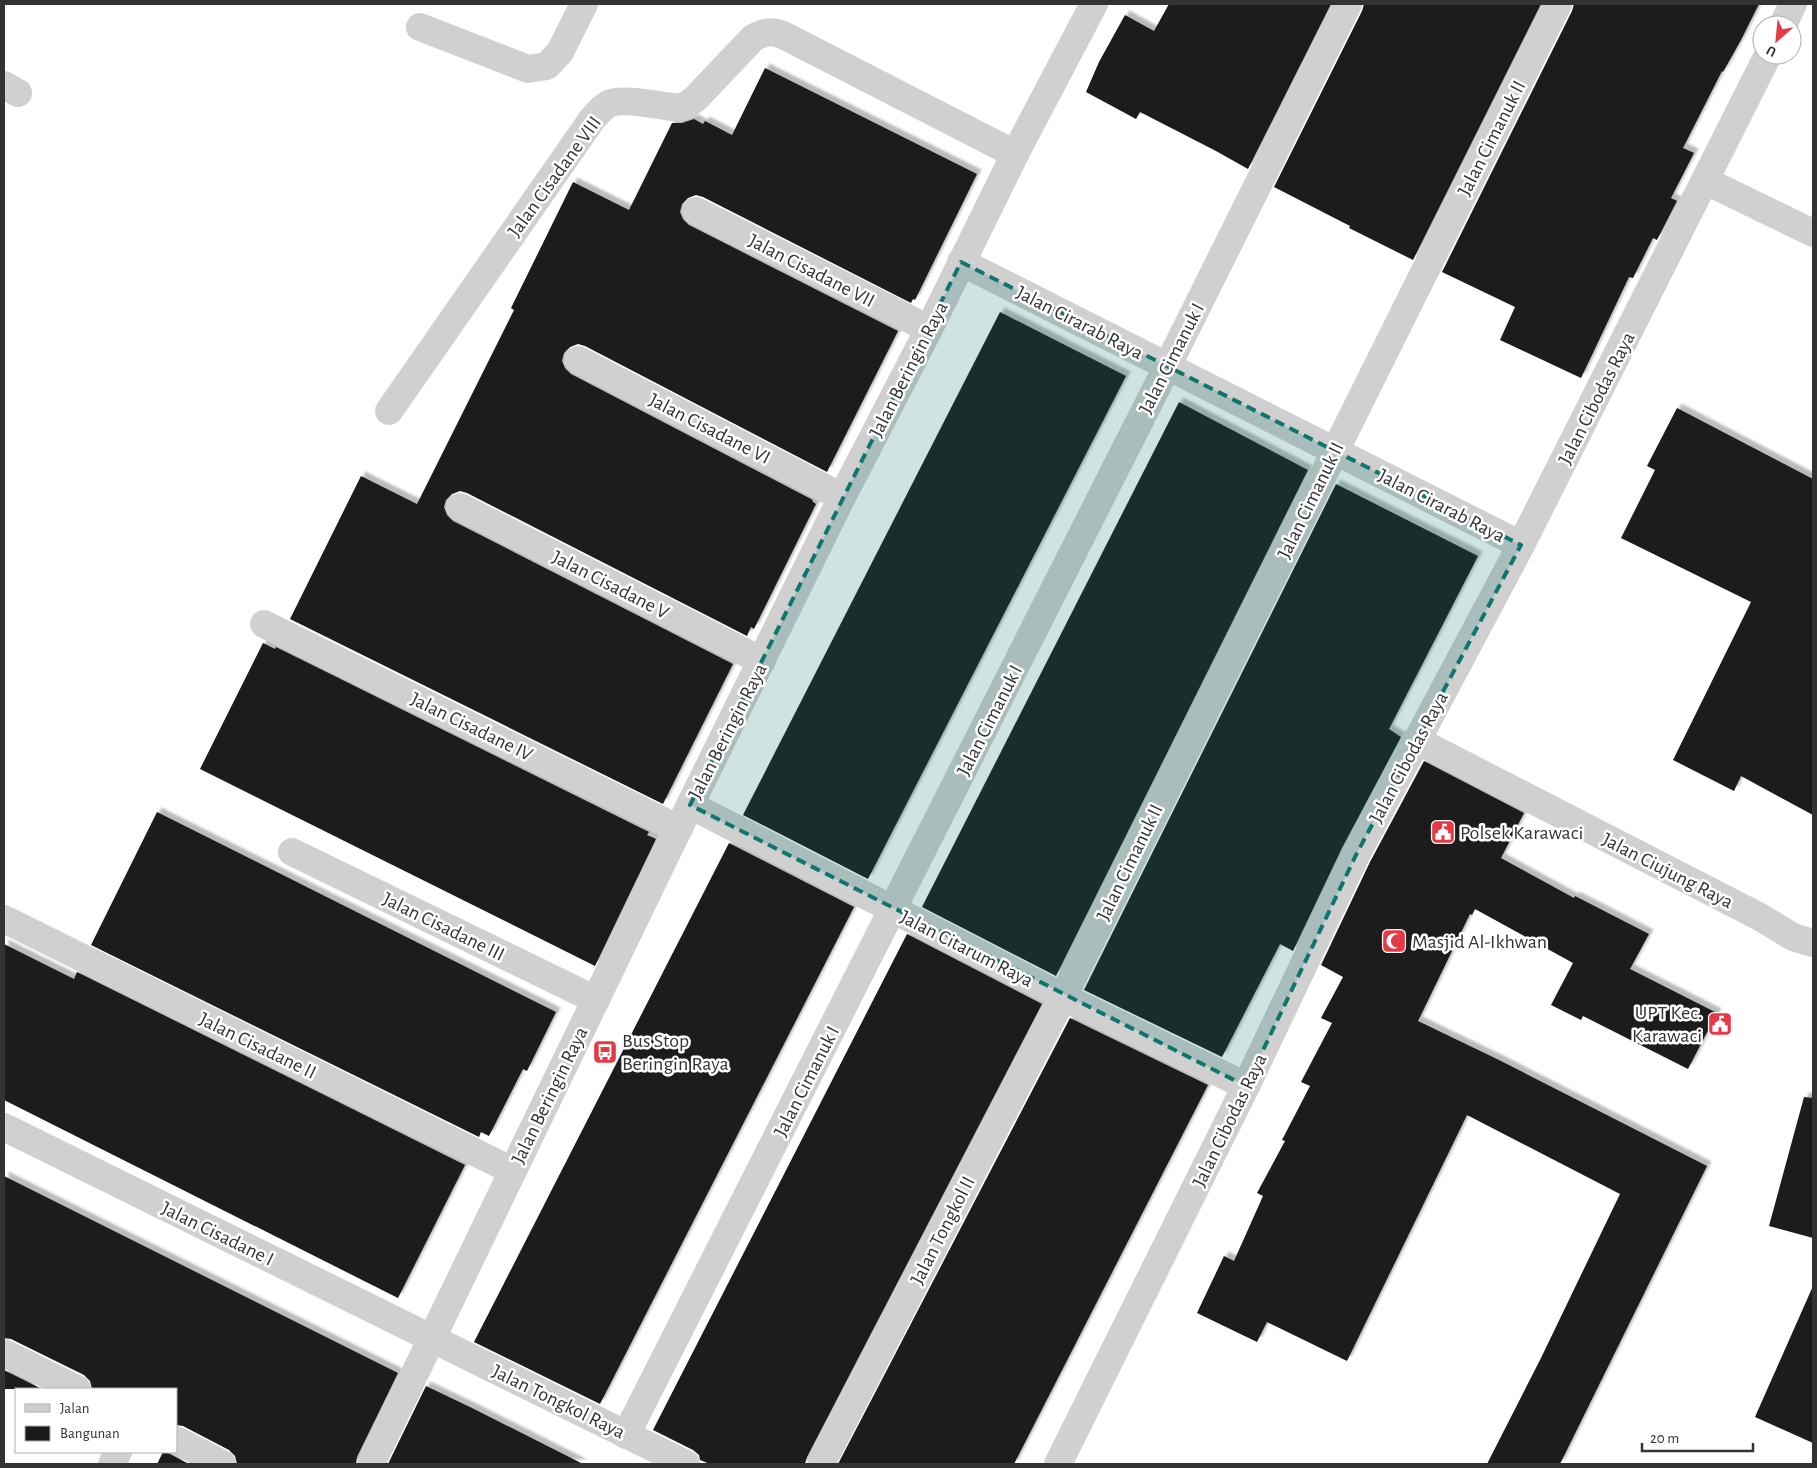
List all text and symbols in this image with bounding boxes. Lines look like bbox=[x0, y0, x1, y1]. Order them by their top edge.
north arrow bbox=[1752, 15, 1802, 65]
text: U bbox=[1764, 42, 1779, 59]
street label: Jalan Cimanuk II bbox=[1454, 78, 1530, 199]
street label: Jalan Cisadane VIII bbox=[504, 112, 605, 241]
street label: Jalan Cisadane VII bbox=[745, 230, 878, 311]
street label: Jalan Cirarab Raya bbox=[1013, 282, 1146, 363]
street label: Jalan Beringin Raya bbox=[866, 298, 952, 441]
street label: Jalan Cimanuk I bbox=[1135, 300, 1208, 417]
street label: Jalan Cibodas Raya bbox=[1555, 329, 1639, 468]
street label: Jalan Cisadane VI bbox=[646, 390, 774, 468]
street label: Jalan Cimanuk II bbox=[1274, 439, 1348, 562]
street label: Jalan Cirarab Raya bbox=[1375, 465, 1508, 546]
street label: Jalan Cisadane V bbox=[549, 547, 673, 623]
street label: Jalan Beringin Raya bbox=[685, 660, 771, 803]
street label: Jalan Cimanuk I bbox=[953, 662, 1026, 779]
street label: Jalan Cisadane IV bbox=[407, 689, 536, 765]
street label: Jalan Cibodas Raya bbox=[1366, 689, 1452, 826]
street label: Jalan Cimanuk II bbox=[1093, 801, 1167, 924]
public building icon: Polsek Karawaci bbox=[1430, 819, 1456, 845]
place label: Polsek Karawaci bbox=[1460, 823, 1583, 843]
street label: Jalan Ciujung Raya bbox=[1599, 829, 1736, 912]
street label: Jalan Cisadane III bbox=[379, 889, 508, 965]
street label: Jalan Citarum Raya bbox=[897, 907, 1036, 991]
mosque icon: Masjid Al-Ikhwan bbox=[1381, 928, 1407, 954]
place label: Masjid Al-Ikhwan bbox=[1412, 932, 1547, 952]
place label: UPT Kec. Karawaci bbox=[1632, 1003, 1702, 1046]
street label: Jalan Cisadane II bbox=[196, 1009, 319, 1083]
public building icon: UPT Kec. Karawaci bbox=[1707, 1011, 1733, 1037]
street label: Jalan Cimanuk I bbox=[770, 1023, 843, 1140]
street label: Jalan Beringin Raya bbox=[508, 1024, 592, 1167]
place label: Bus Stop Beringin Raya bbox=[622, 1031, 729, 1074]
bus stop icon: Bus Stop Beringin Raya bbox=[592, 1039, 618, 1065]
street label: Jalan Cibodas Raya bbox=[1189, 1051, 1271, 1190]
street label: Jalan Tongkol II bbox=[907, 1173, 979, 1288]
street label: Jalan Cisadane I bbox=[158, 1198, 277, 1270]
street label: Jalan Tongkol Raya bbox=[489, 1361, 628, 1443]
legend bbox=[15, 1388, 178, 1453]
text: Jalan bbox=[60, 1401, 90, 1416]
scale bar bbox=[1642, 1420, 1753, 1452]
text: Bangunan bbox=[60, 1426, 120, 1441]
text: 20 m bbox=[1650, 1431, 1679, 1446]

